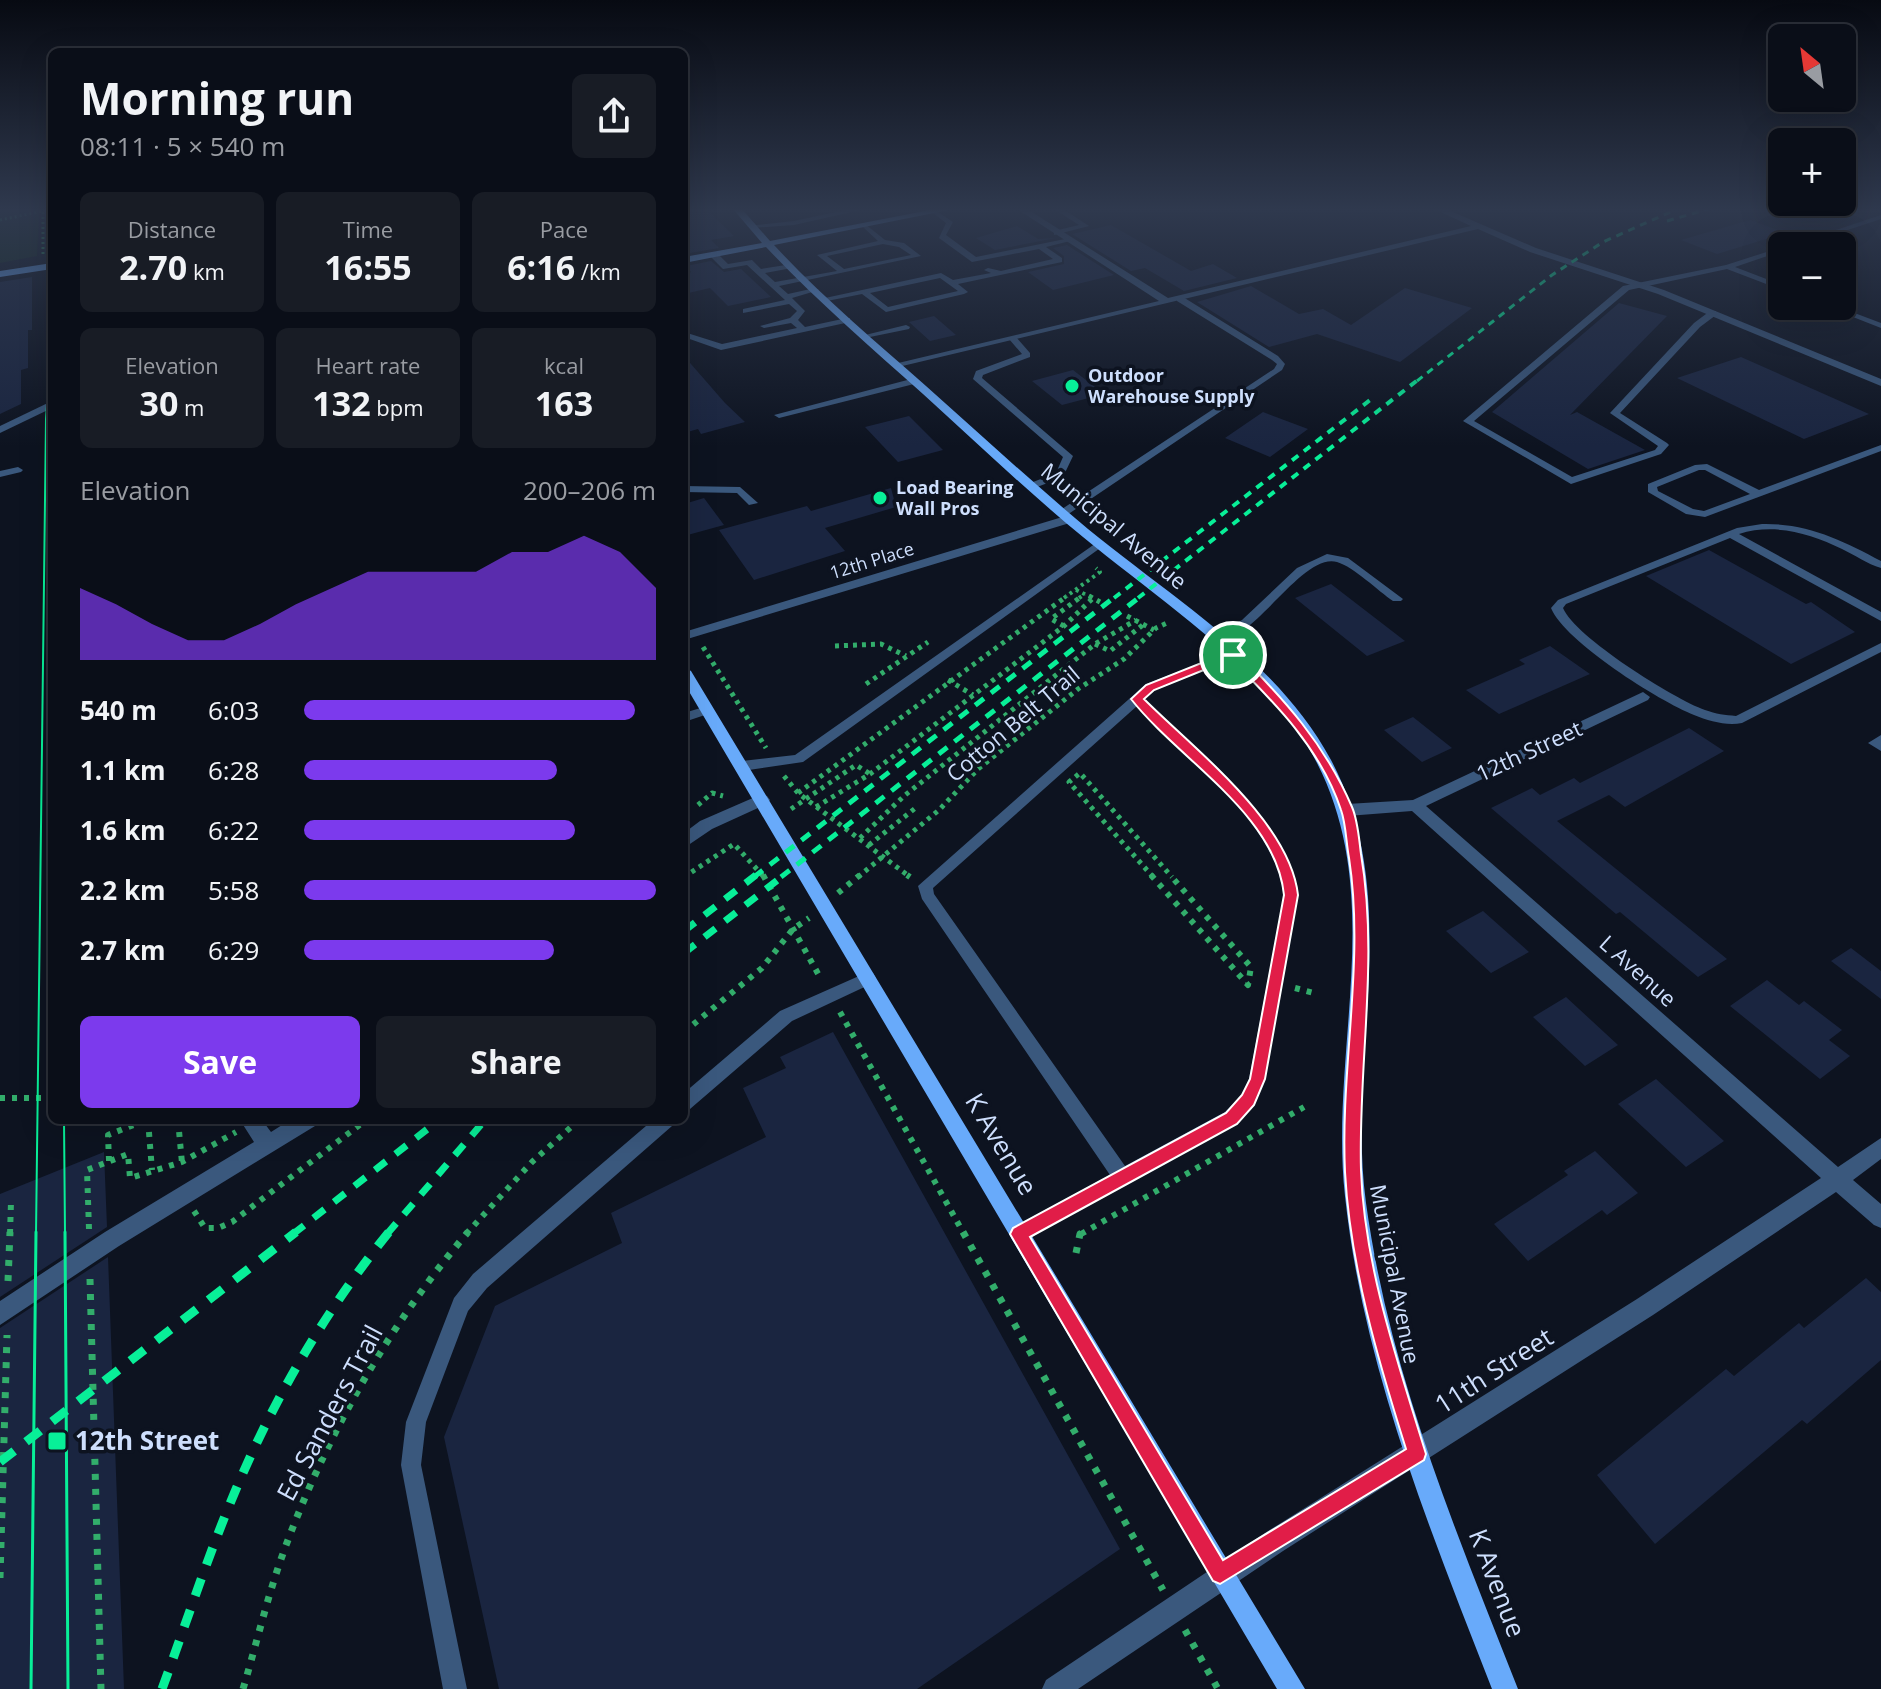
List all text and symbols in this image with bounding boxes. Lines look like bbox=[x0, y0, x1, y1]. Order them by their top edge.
north arrow bbox=[1768, 24, 1856, 112]
map controls bbox=[1768, 24, 1856, 320]
text: Morning run bbox=[80, 68, 354, 128]
button: share bbox=[572, 74, 656, 158]
text: 08:11 · 5 × 540 m bbox=[80, 128, 285, 164]
button: + bbox=[1768, 128, 1856, 216]
text: Distance bbox=[128, 214, 216, 244]
text: Time bbox=[343, 214, 393, 244]
text: Pace bbox=[540, 214, 588, 244]
button: − bbox=[1768, 232, 1856, 320]
text: 2.70 bbox=[119, 244, 187, 290]
text: 16:55 bbox=[324, 244, 412, 290]
text: 6:16 bbox=[507, 244, 575, 290]
text: km bbox=[187, 256, 225, 286]
text: /km bbox=[575, 256, 621, 286]
text: Elevation bbox=[125, 350, 219, 380]
text: Heart rate bbox=[316, 350, 420, 380]
text: kcal bbox=[544, 350, 584, 380]
place label: Outdoor Warehouse Supply bbox=[1088, 363, 1255, 408]
marker: Outdoor Warehouse Supply bbox=[1063, 377, 1081, 395]
text: 30 bbox=[140, 380, 178, 426]
text: 132 bbox=[312, 380, 371, 426]
text: 163 bbox=[535, 380, 593, 426]
text: m bbox=[178, 392, 204, 422]
text: bpm bbox=[371, 392, 424, 422]
street label: Municipal Avenue bbox=[1035, 455, 1194, 595]
text: Elevation bbox=[80, 472, 190, 508]
text: 200–206 m bbox=[523, 472, 656, 508]
place label: Load Bearing Wall Pros bbox=[896, 475, 1014, 520]
marker: Load Bearing Wall Pros bbox=[871, 489, 889, 507]
street label: 12th Place bbox=[827, 536, 917, 584]
pin bbox=[1199, 621, 1267, 689]
icon: arrive bbox=[1211, 633, 1255, 677]
street label: Cotton Belt Trail bbox=[939, 659, 1085, 788]
text: 540 m bbox=[80, 692, 157, 728]
text: 6:03 bbox=[208, 692, 259, 728]
street label: 12th Street bbox=[1471, 712, 1587, 788]
text: 1.1 km bbox=[80, 752, 166, 788]
text: 6:28 bbox=[208, 752, 259, 788]
text: 1.6 km bbox=[80, 812, 166, 848]
text: 6:22 bbox=[208, 812, 259, 848]
text: 2.2 km bbox=[80, 872, 166, 908]
text: 5:58 bbox=[208, 872, 259, 908]
street label: L Avenue bbox=[1594, 928, 1684, 1013]
text: 2.7 km bbox=[80, 932, 166, 968]
text: 6:29 bbox=[208, 932, 259, 968]
button: Save bbox=[80, 1016, 360, 1108]
button: Share bbox=[376, 1016, 656, 1108]
street label: K Avenue bbox=[957, 1086, 1046, 1201]
street label: Municipal Avenue bbox=[1364, 1182, 1428, 1366]
street label: Ed Sanders Trail bbox=[268, 1318, 391, 1507]
street label: 11th Street bbox=[1427, 1318, 1560, 1422]
place label: 12th Street bbox=[75, 1422, 219, 1458]
marker: 12th Street bbox=[46, 1430, 68, 1452]
street label: K Avenue bbox=[1461, 1523, 1535, 1642]

